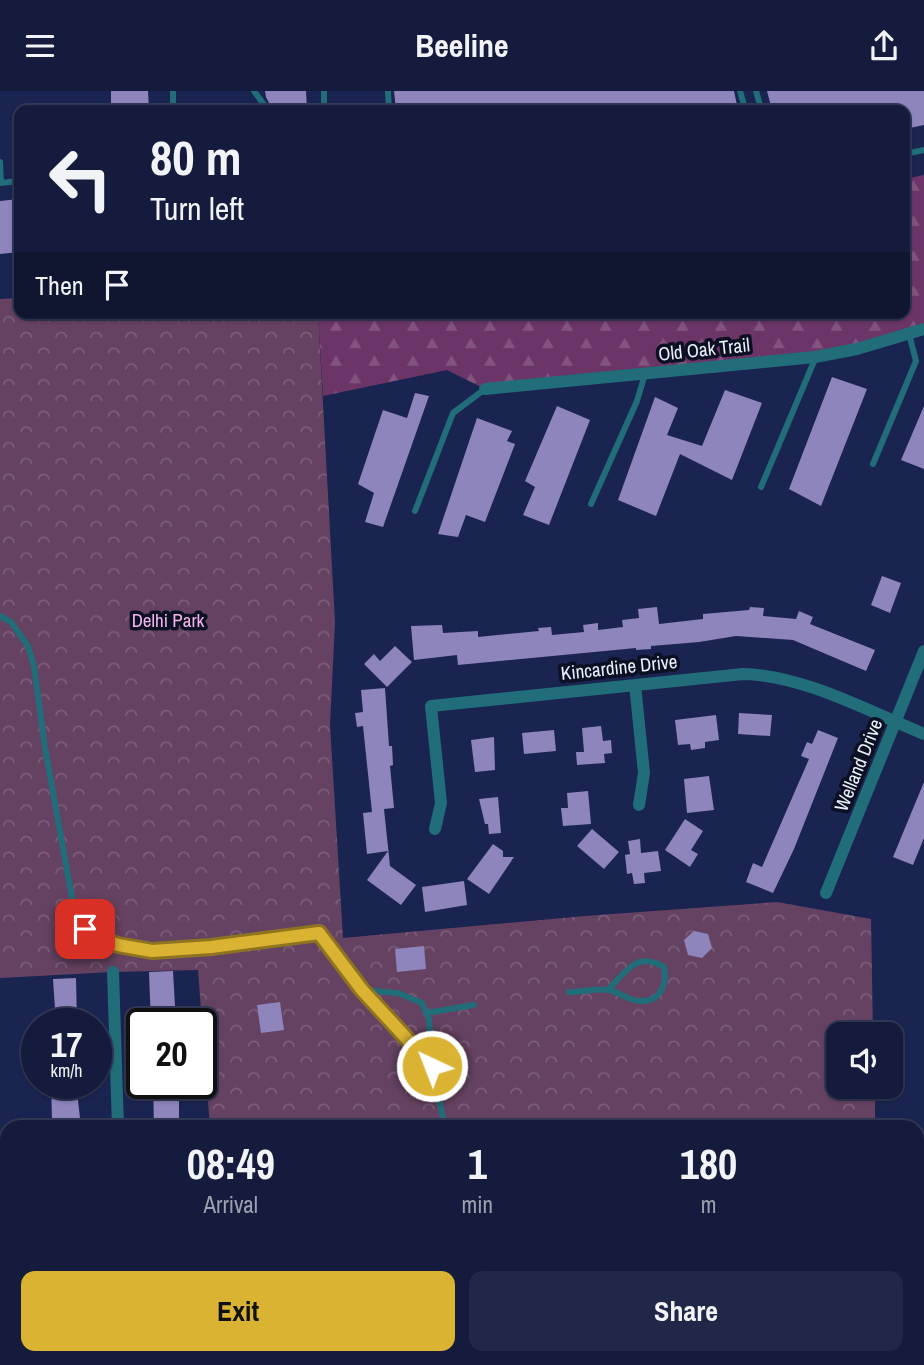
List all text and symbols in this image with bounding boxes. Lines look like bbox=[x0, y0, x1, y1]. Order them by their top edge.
text: Beeline bbox=[415, 24, 509, 67]
icon: menu bbox=[21, 27, 59, 65]
icon: share bbox=[865, 27, 903, 65]
text: 80 m bbox=[150, 124, 242, 190]
icon: left bbox=[35, 133, 126, 224]
text: Turn left bbox=[150, 187, 244, 230]
icon: arrive bbox=[98, 266, 136, 304]
text: Then bbox=[35, 268, 84, 303]
street label: Old Oak Trail bbox=[657, 331, 751, 367]
park label: Delhi Park bbox=[132, 607, 205, 633]
street label: Kincardine Drive bbox=[560, 648, 678, 686]
street label: Welland Drive bbox=[828, 715, 888, 815]
pin bbox=[55, 899, 115, 959]
icon: arrive bbox=[66, 910, 104, 948]
speed limit sign: 20 bbox=[126, 1008, 217, 1099]
text: 17 bbox=[51, 1021, 82, 1068]
map controls bbox=[826, 1022, 903, 1099]
button: sound bbox=[826, 1022, 903, 1099]
position arrow bbox=[395, 1029, 469, 1103]
text: km/h bbox=[51, 1058, 83, 1083]
text: 08:49 bbox=[187, 1136, 275, 1192]
text: 1 bbox=[468, 1136, 487, 1192]
text: 180 bbox=[680, 1136, 737, 1192]
text: Arrival bbox=[204, 1189, 258, 1220]
text: min bbox=[462, 1189, 493, 1220]
text: m bbox=[701, 1189, 716, 1220]
button: Exit bbox=[21, 1271, 455, 1351]
button: Share bbox=[469, 1271, 903, 1351]

